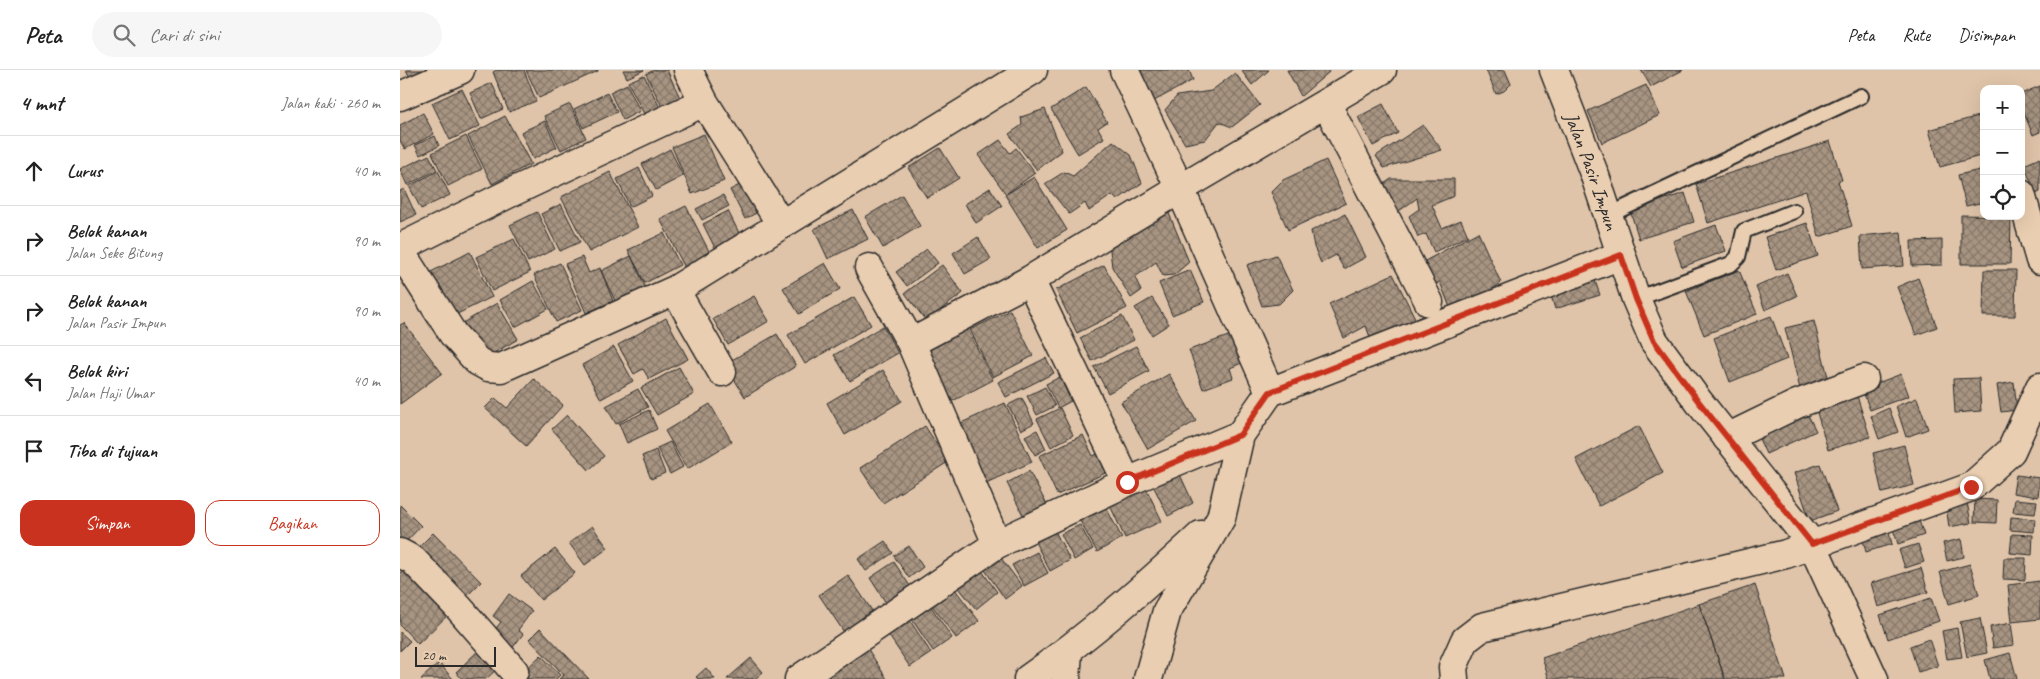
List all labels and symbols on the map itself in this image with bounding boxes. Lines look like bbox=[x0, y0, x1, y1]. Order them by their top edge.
street label: Jalan Pasir Impun bbox=[1559, 108, 1625, 234]
route start bbox=[1116, 471, 1139, 494]
route end bbox=[1960, 476, 1983, 499]
scale bar bbox=[415, 644, 496, 667]

